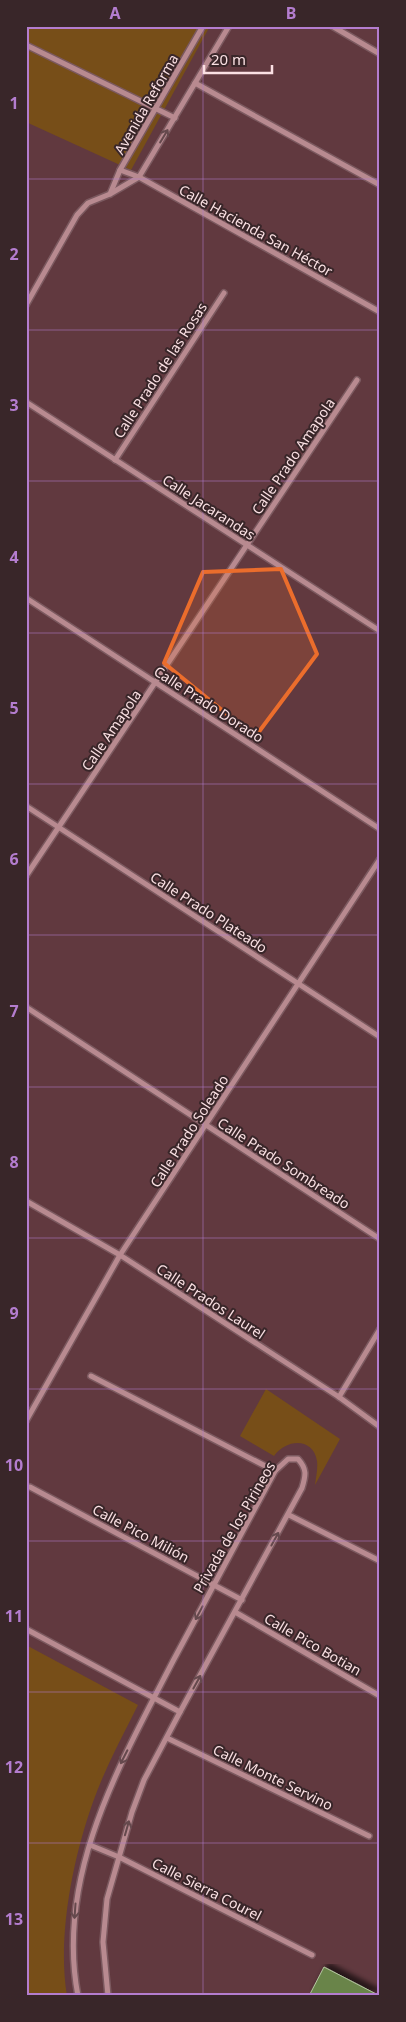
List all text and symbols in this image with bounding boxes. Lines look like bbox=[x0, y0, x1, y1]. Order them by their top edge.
text: A bbox=[109, 2, 121, 24]
text: B bbox=[286, 2, 296, 24]
scale bar bbox=[204, 42, 271, 74]
text: 20 m bbox=[211, 49, 246, 69]
street label: Avenida Reforma bbox=[110, 50, 182, 158]
text: 1 bbox=[9, 92, 19, 114]
one-way arrow bbox=[160, 129, 170, 143]
street label: Calle Hacienda San Héctor bbox=[176, 180, 336, 280]
text: 2 bbox=[9, 243, 19, 265]
street label: Calle Prado de las Rosas bbox=[109, 298, 211, 442]
text: 3 bbox=[9, 394, 19, 416]
street label: Calle Prado Amapola bbox=[247, 394, 339, 518]
street label: Calle Jacarandas bbox=[159, 470, 259, 544]
text: 4 bbox=[9, 546, 19, 568]
street label: Calle Prado Dorado bbox=[151, 661, 267, 747]
street label: Calle Amapola bbox=[77, 686, 145, 774]
text: 5 bbox=[9, 697, 19, 719]
text: 6 bbox=[9, 848, 19, 870]
street label: Calle Prado Plateado bbox=[147, 867, 271, 957]
text: 7 bbox=[9, 1000, 19, 1022]
street label: Calle Prado Soleado bbox=[145, 1071, 233, 1191]
street label: Calle Prado Sombreado bbox=[214, 1113, 354, 1213]
text: 8 bbox=[9, 1151, 19, 1173]
street label: Calle Prados Laurel bbox=[153, 1259, 269, 1343]
text: 9 bbox=[9, 1302, 19, 1324]
text: 10 bbox=[5, 1454, 23, 1476]
street label: Privada de los Pirineos bbox=[189, 1458, 280, 1596]
street label: Calle Pico Milión bbox=[89, 1499, 193, 1567]
one-way arrow bbox=[270, 1532, 280, 1547]
text: 11 bbox=[5, 1605, 23, 1627]
one-way arrow bbox=[194, 1605, 204, 1620]
street label: Calle Pico Botian bbox=[261, 1608, 365, 1680]
one-way arrow bbox=[192, 1674, 202, 1689]
street label: Calle Monte Servino bbox=[210, 1740, 336, 1814]
one-way arrow bbox=[119, 1749, 128, 1764]
text: 12 bbox=[5, 1756, 23, 1778]
one-way arrow bbox=[123, 1820, 132, 1836]
street label: Calle Sierra Courel bbox=[149, 1853, 265, 1925]
one-way arrow bbox=[71, 1903, 80, 1919]
text: 13 bbox=[5, 1908, 23, 1930]

